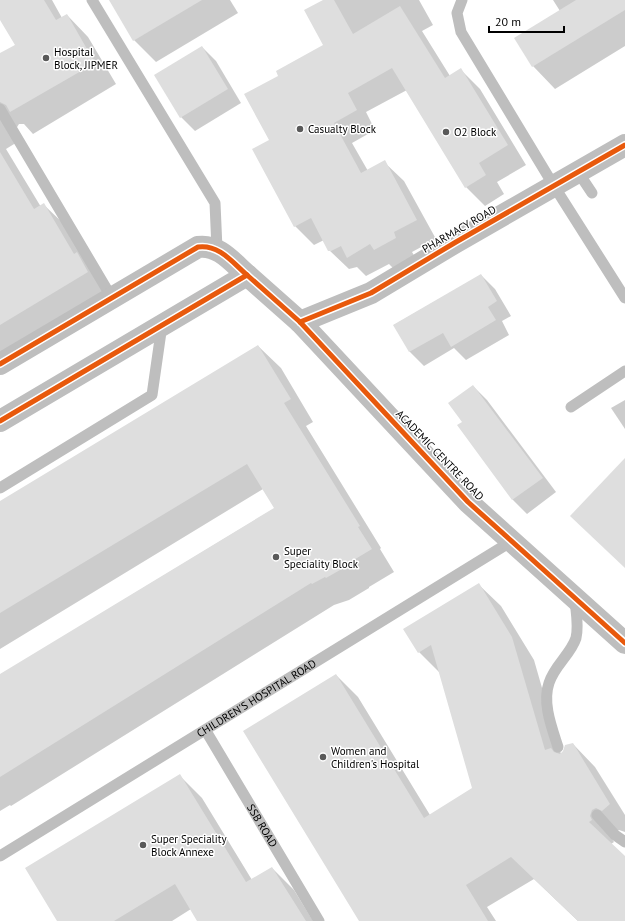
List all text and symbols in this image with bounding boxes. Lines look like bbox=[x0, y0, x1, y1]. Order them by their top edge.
scale bar bbox=[489, 8, 564, 34]
text: 20 m bbox=[495, 14, 521, 29]
place label: Hospital Block, JIPMER bbox=[54, 45, 118, 72]
marker: Hospital Block, JIPMER bbox=[41, 53, 51, 63]
place label: Casualty Block bbox=[308, 122, 377, 136]
marker: Casualty Block bbox=[295, 124, 305, 134]
place label: O2 Block bbox=[454, 125, 497, 139]
marker: O2 Block bbox=[441, 127, 451, 137]
street label: PHARMACY ROAD bbox=[420, 202, 498, 256]
street label: ACADEMIC CENTRE ROAD bbox=[393, 407, 487, 503]
place label: Super Speciality Block bbox=[284, 544, 359, 571]
marker: Super Speciality Block bbox=[271, 552, 281, 562]
street label: CHILDREN'S HOSPITAL ROAD bbox=[194, 656, 319, 740]
place label: Women and Children's Hospital bbox=[331, 744, 420, 771]
marker: Women and Children's Hospital bbox=[318, 752, 328, 762]
street label: SSB ROAD bbox=[244, 801, 281, 850]
place label: Super Speciality Block Annexe bbox=[151, 832, 227, 859]
marker: Super Speciality Block Annexe bbox=[138, 840, 148, 850]

